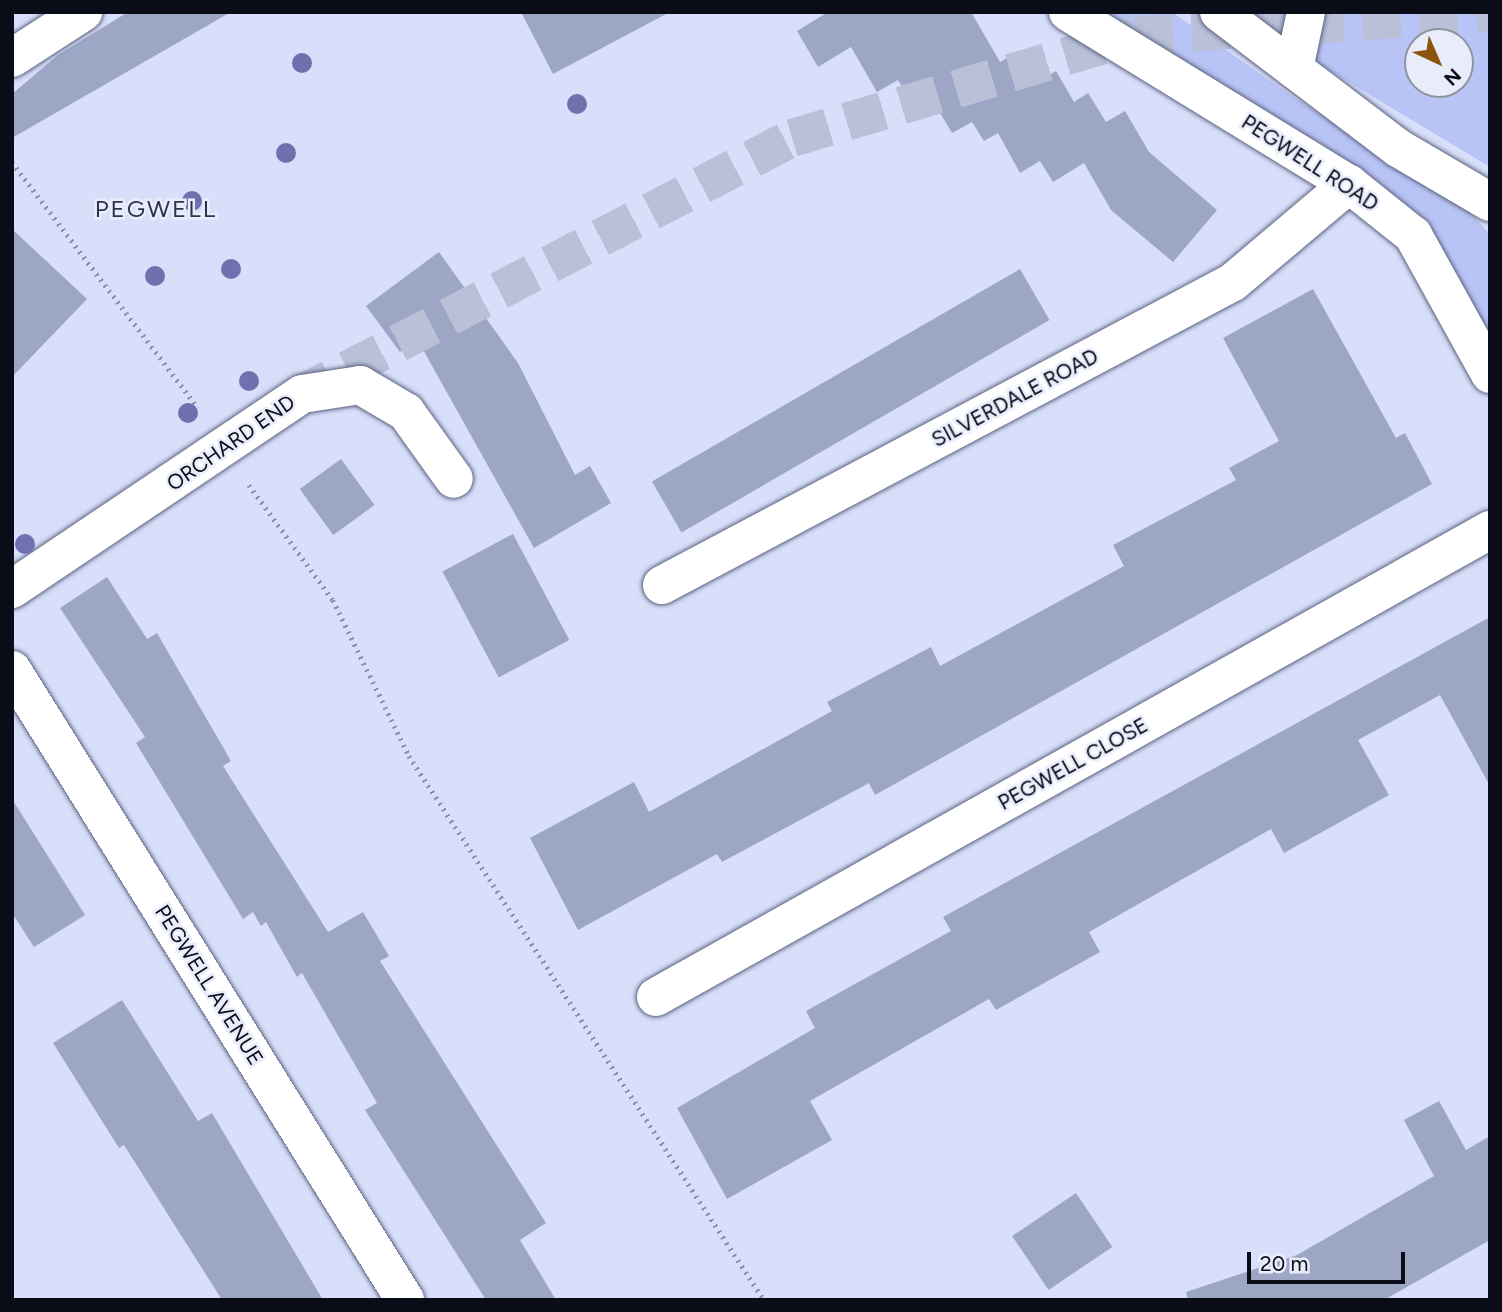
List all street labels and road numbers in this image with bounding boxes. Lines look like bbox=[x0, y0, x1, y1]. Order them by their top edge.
street label: PEGWELL ROAD bbox=[1237, 109, 1383, 217]
street label: SILVERDALE ROAD bbox=[927, 343, 1103, 453]
street label: ORCHARD END bbox=[162, 390, 300, 496]
street label: PEGWELL CLOSE bbox=[994, 712, 1152, 816]
street label: PEGWELL AVENUE bbox=[150, 900, 268, 1070]

